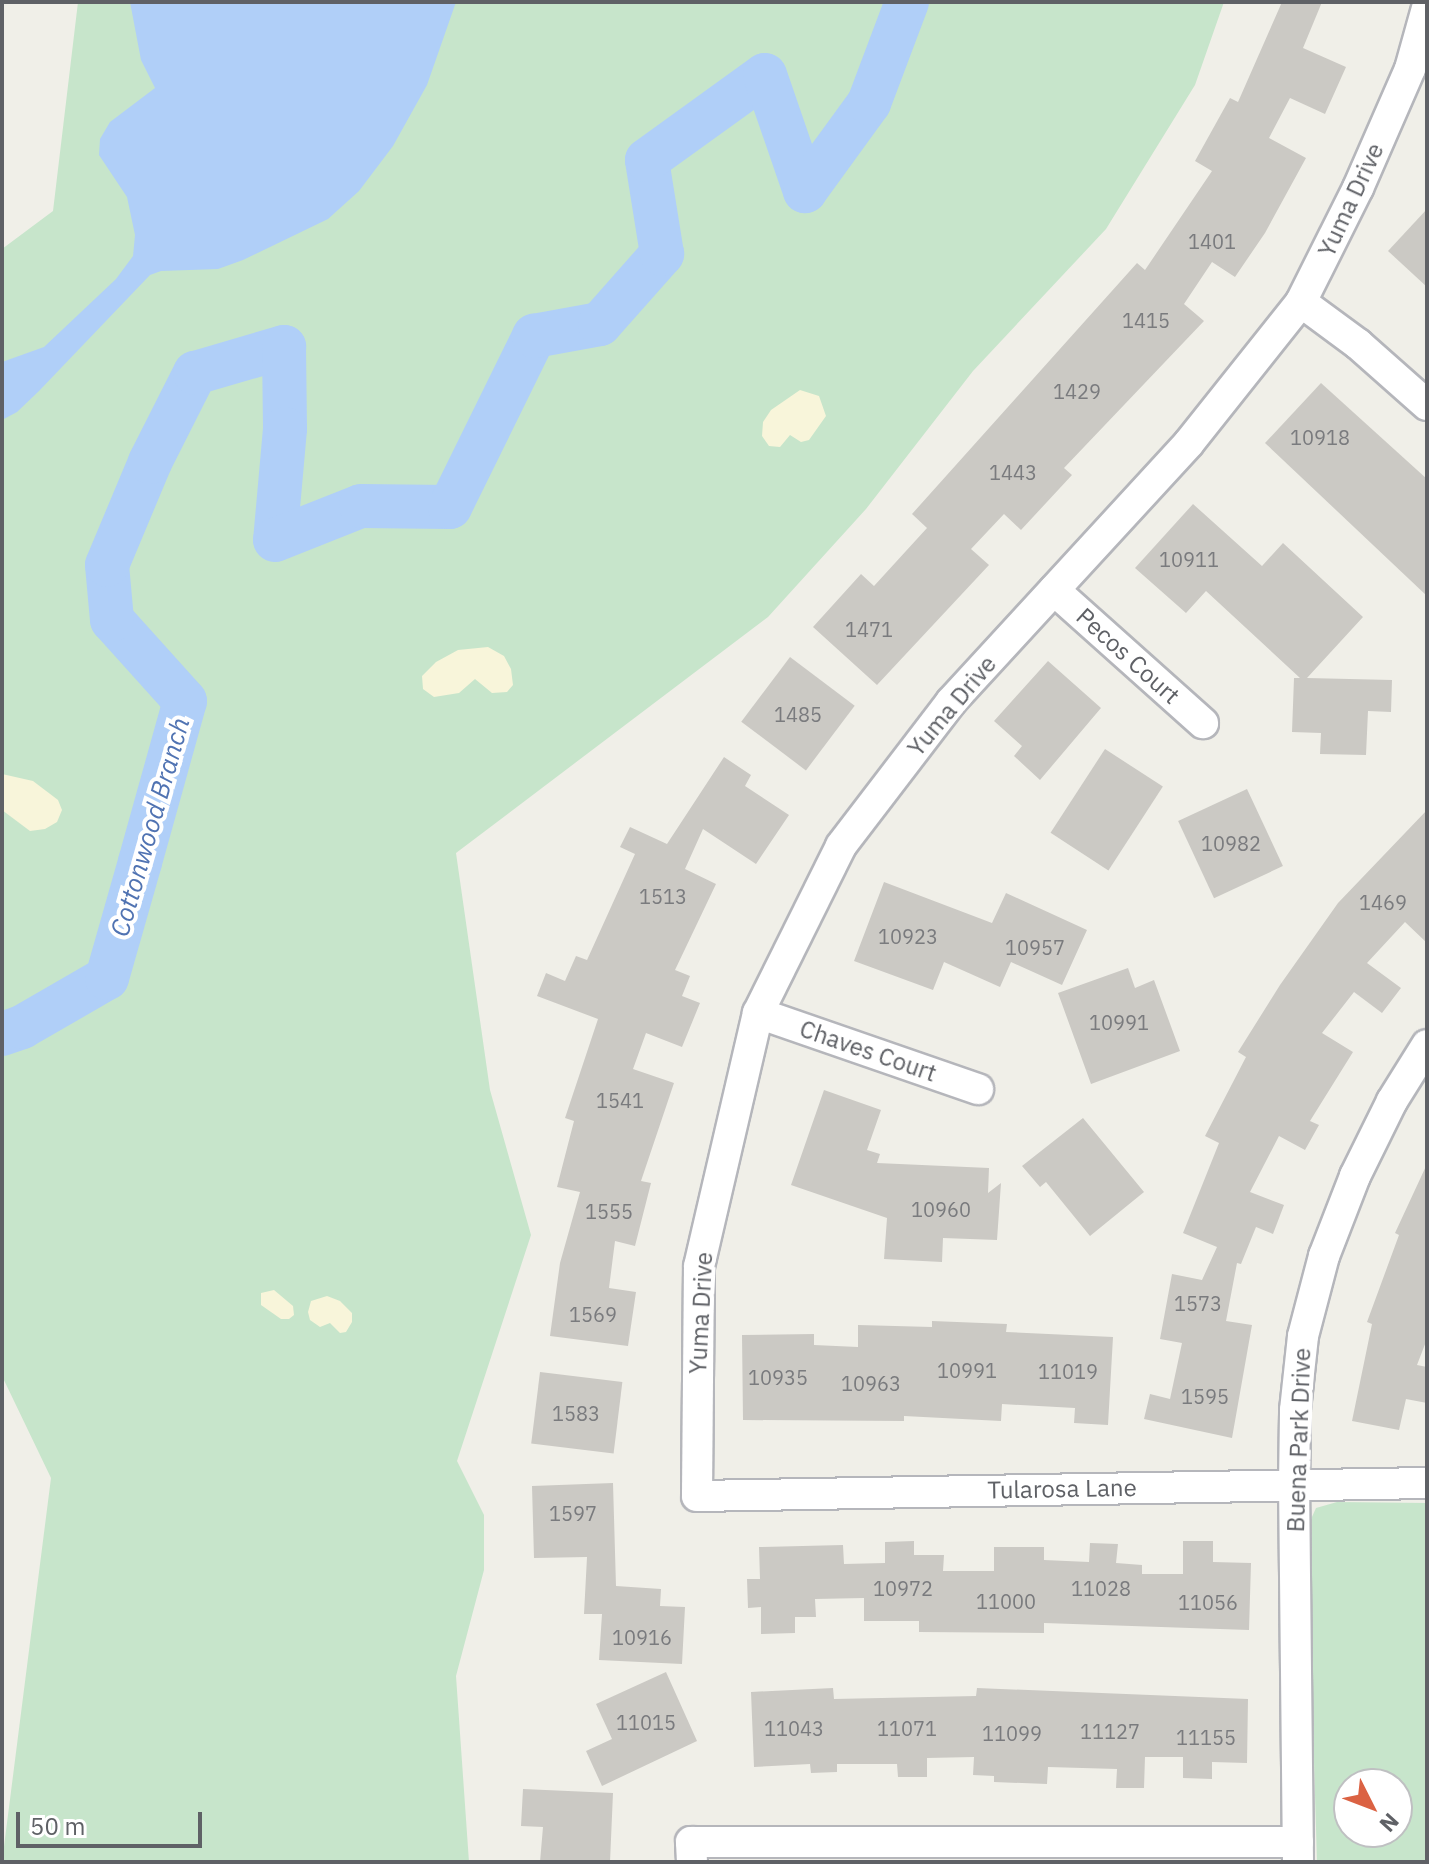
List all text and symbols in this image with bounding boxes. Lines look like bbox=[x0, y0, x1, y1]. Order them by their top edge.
street label: Yuma Drive bbox=[1312, 139, 1390, 261]
house number: 1401 bbox=[1188, 229, 1236, 253]
house number: 1415 bbox=[1122, 308, 1170, 332]
house number: 1429 bbox=[1053, 379, 1101, 403]
house number: 10918 bbox=[1290, 425, 1350, 449]
house number: 1443 bbox=[989, 460, 1037, 484]
house number: 10911 bbox=[1159, 547, 1219, 571]
street label: Pecos Court bbox=[1070, 602, 1186, 710]
house number: 1471 bbox=[845, 617, 893, 641]
street label: Yuma Drive bbox=[902, 650, 1002, 762]
house number: 1485 bbox=[774, 702, 822, 726]
water label: Cottonwood Branch bbox=[104, 714, 196, 940]
house number: 10982 bbox=[1201, 831, 1261, 855]
house number: 1513 bbox=[639, 884, 687, 908]
house number: 1469 bbox=[1359, 890, 1407, 914]
house number: 10923 bbox=[878, 924, 938, 948]
house number: 10957 bbox=[1005, 935, 1065, 959]
house number: 10991 bbox=[1089, 1010, 1149, 1034]
street label: Chaves Court bbox=[796, 1014, 940, 1088]
house number: 1541 bbox=[596, 1088, 644, 1112]
house number: 10960 bbox=[911, 1197, 971, 1221]
house number: 1555 bbox=[585, 1199, 633, 1223]
street label: Yuma Drive bbox=[683, 1251, 719, 1375]
house number: 1573 bbox=[1174, 1291, 1222, 1315]
house number: 1569 bbox=[569, 1302, 617, 1326]
street label: Buena Park Drive bbox=[1281, 1347, 1317, 1533]
house number: 10991 bbox=[937, 1358, 997, 1382]
house number: 11019 bbox=[1038, 1359, 1098, 1383]
house number: 10935 bbox=[748, 1365, 808, 1389]
house number: 10963 bbox=[841, 1371, 901, 1395]
house number: 1595 bbox=[1181, 1384, 1229, 1408]
house number: 1583 bbox=[552, 1401, 600, 1425]
street label: Tularosa Lane bbox=[987, 1473, 1137, 1505]
house number: 1597 bbox=[549, 1501, 597, 1525]
house number: 10972 bbox=[873, 1576, 933, 1600]
house number: 11028 bbox=[1071, 1576, 1131, 1600]
house number: 11000 bbox=[976, 1589, 1036, 1613]
house number: 11056 bbox=[1178, 1590, 1238, 1614]
house number: 10916 bbox=[612, 1625, 672, 1649]
house number: 11015 bbox=[616, 1710, 676, 1734]
house number: 11043 bbox=[764, 1716, 824, 1740]
house number: 11071 bbox=[877, 1716, 937, 1740]
house number: 11127 bbox=[1080, 1719, 1140, 1743]
house number: 11099 bbox=[982, 1721, 1042, 1745]
house number: 11155 bbox=[1176, 1725, 1236, 1749]
north arrow bbox=[1333, 1768, 1413, 1848]
scale bar bbox=[20, 1796, 206, 1846]
text: N bbox=[1374, 1807, 1406, 1839]
text: 50 m bbox=[30, 1810, 85, 1842]

